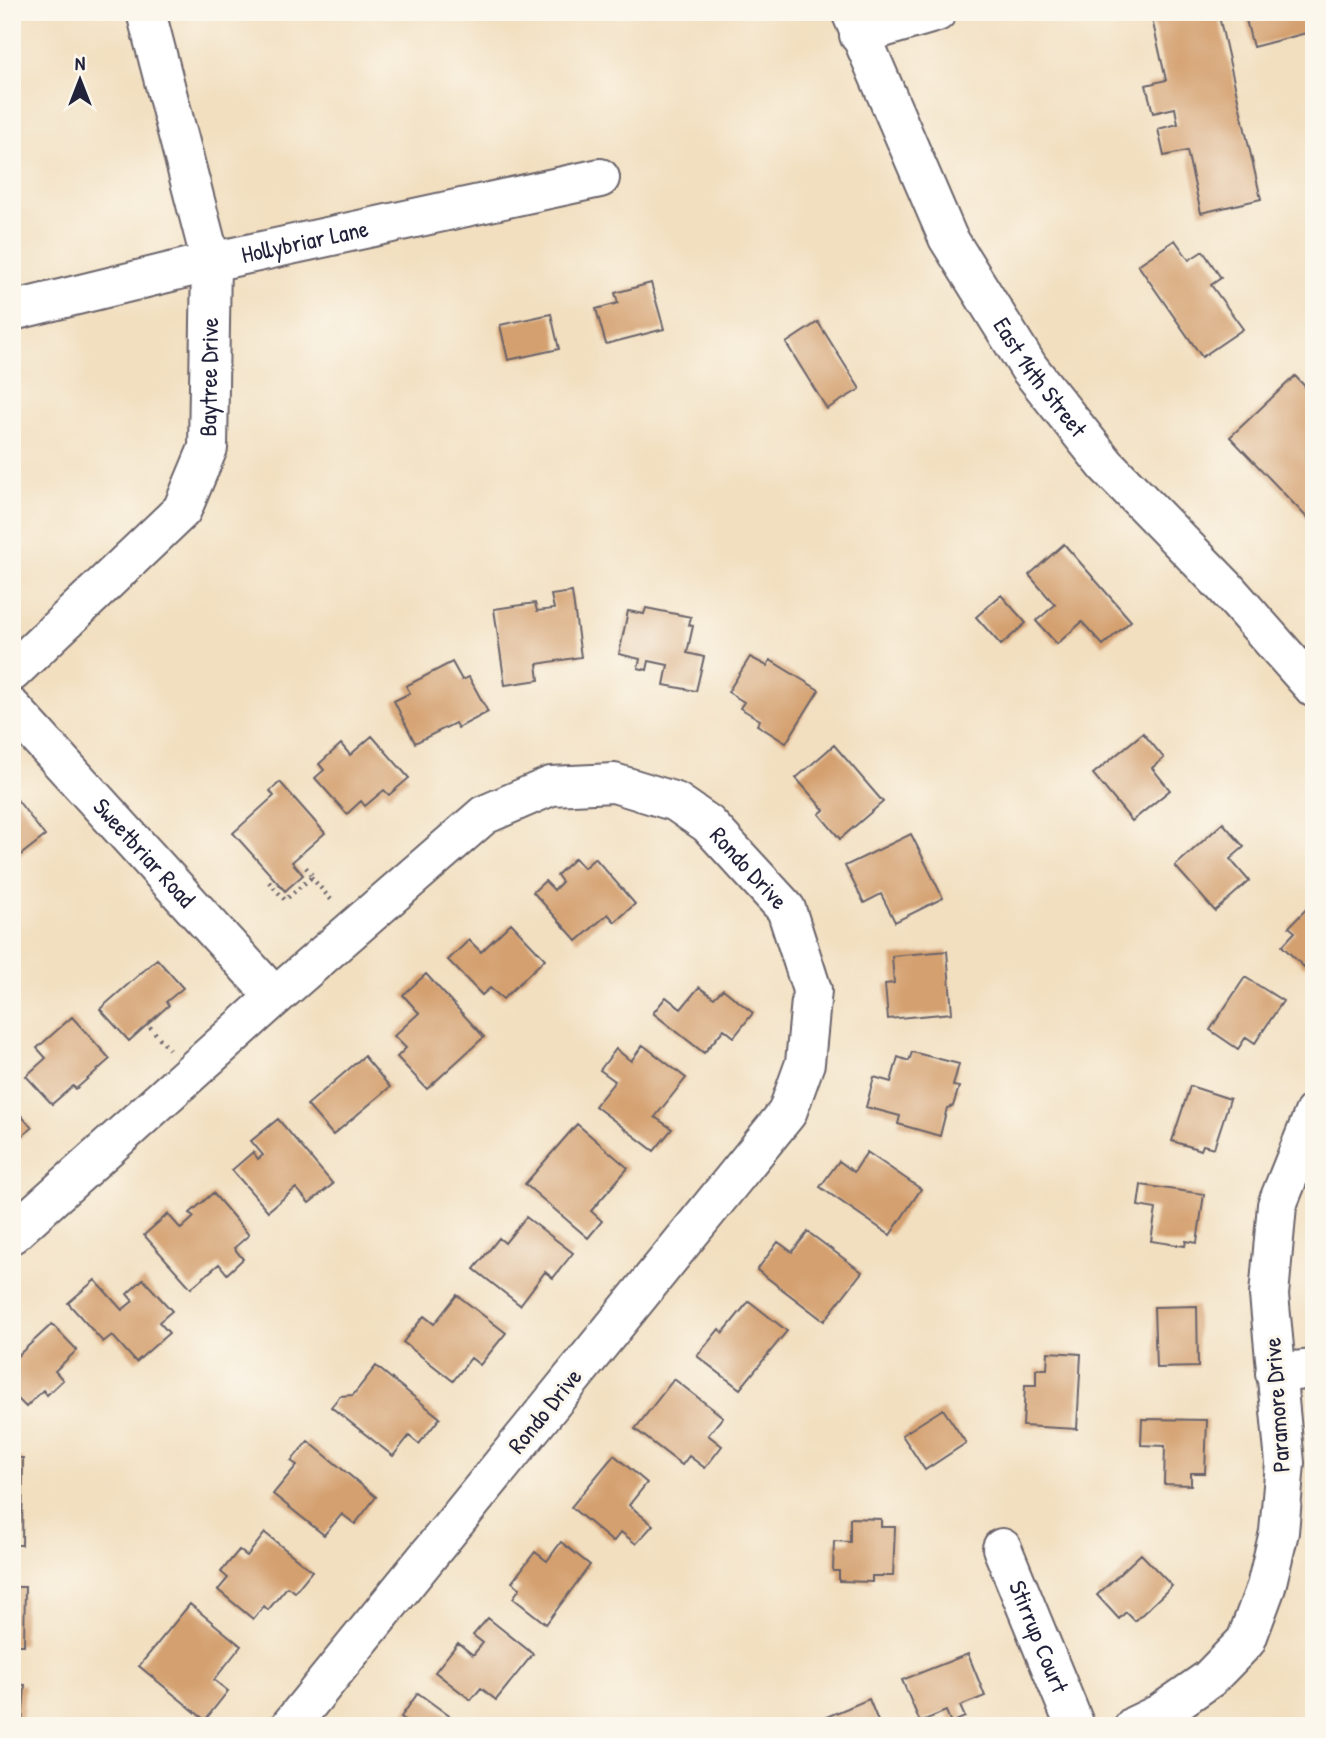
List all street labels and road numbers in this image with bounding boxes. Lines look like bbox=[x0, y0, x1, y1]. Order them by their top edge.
street label: Hollybriar Lane bbox=[238, 211, 372, 270]
street label: East 14th Street bbox=[986, 311, 1095, 444]
street label: Baytree Drive bbox=[191, 317, 225, 437]
street label: Sweetbriar Road bbox=[86, 791, 203, 914]
street label: Rondo Drive bbox=[703, 819, 796, 916]
street label: Paramore Drive bbox=[1255, 1336, 1297, 1474]
street label: Rondo Drive bbox=[500, 1361, 589, 1460]
street label: Stirrup Court bbox=[1002, 1576, 1077, 1698]

